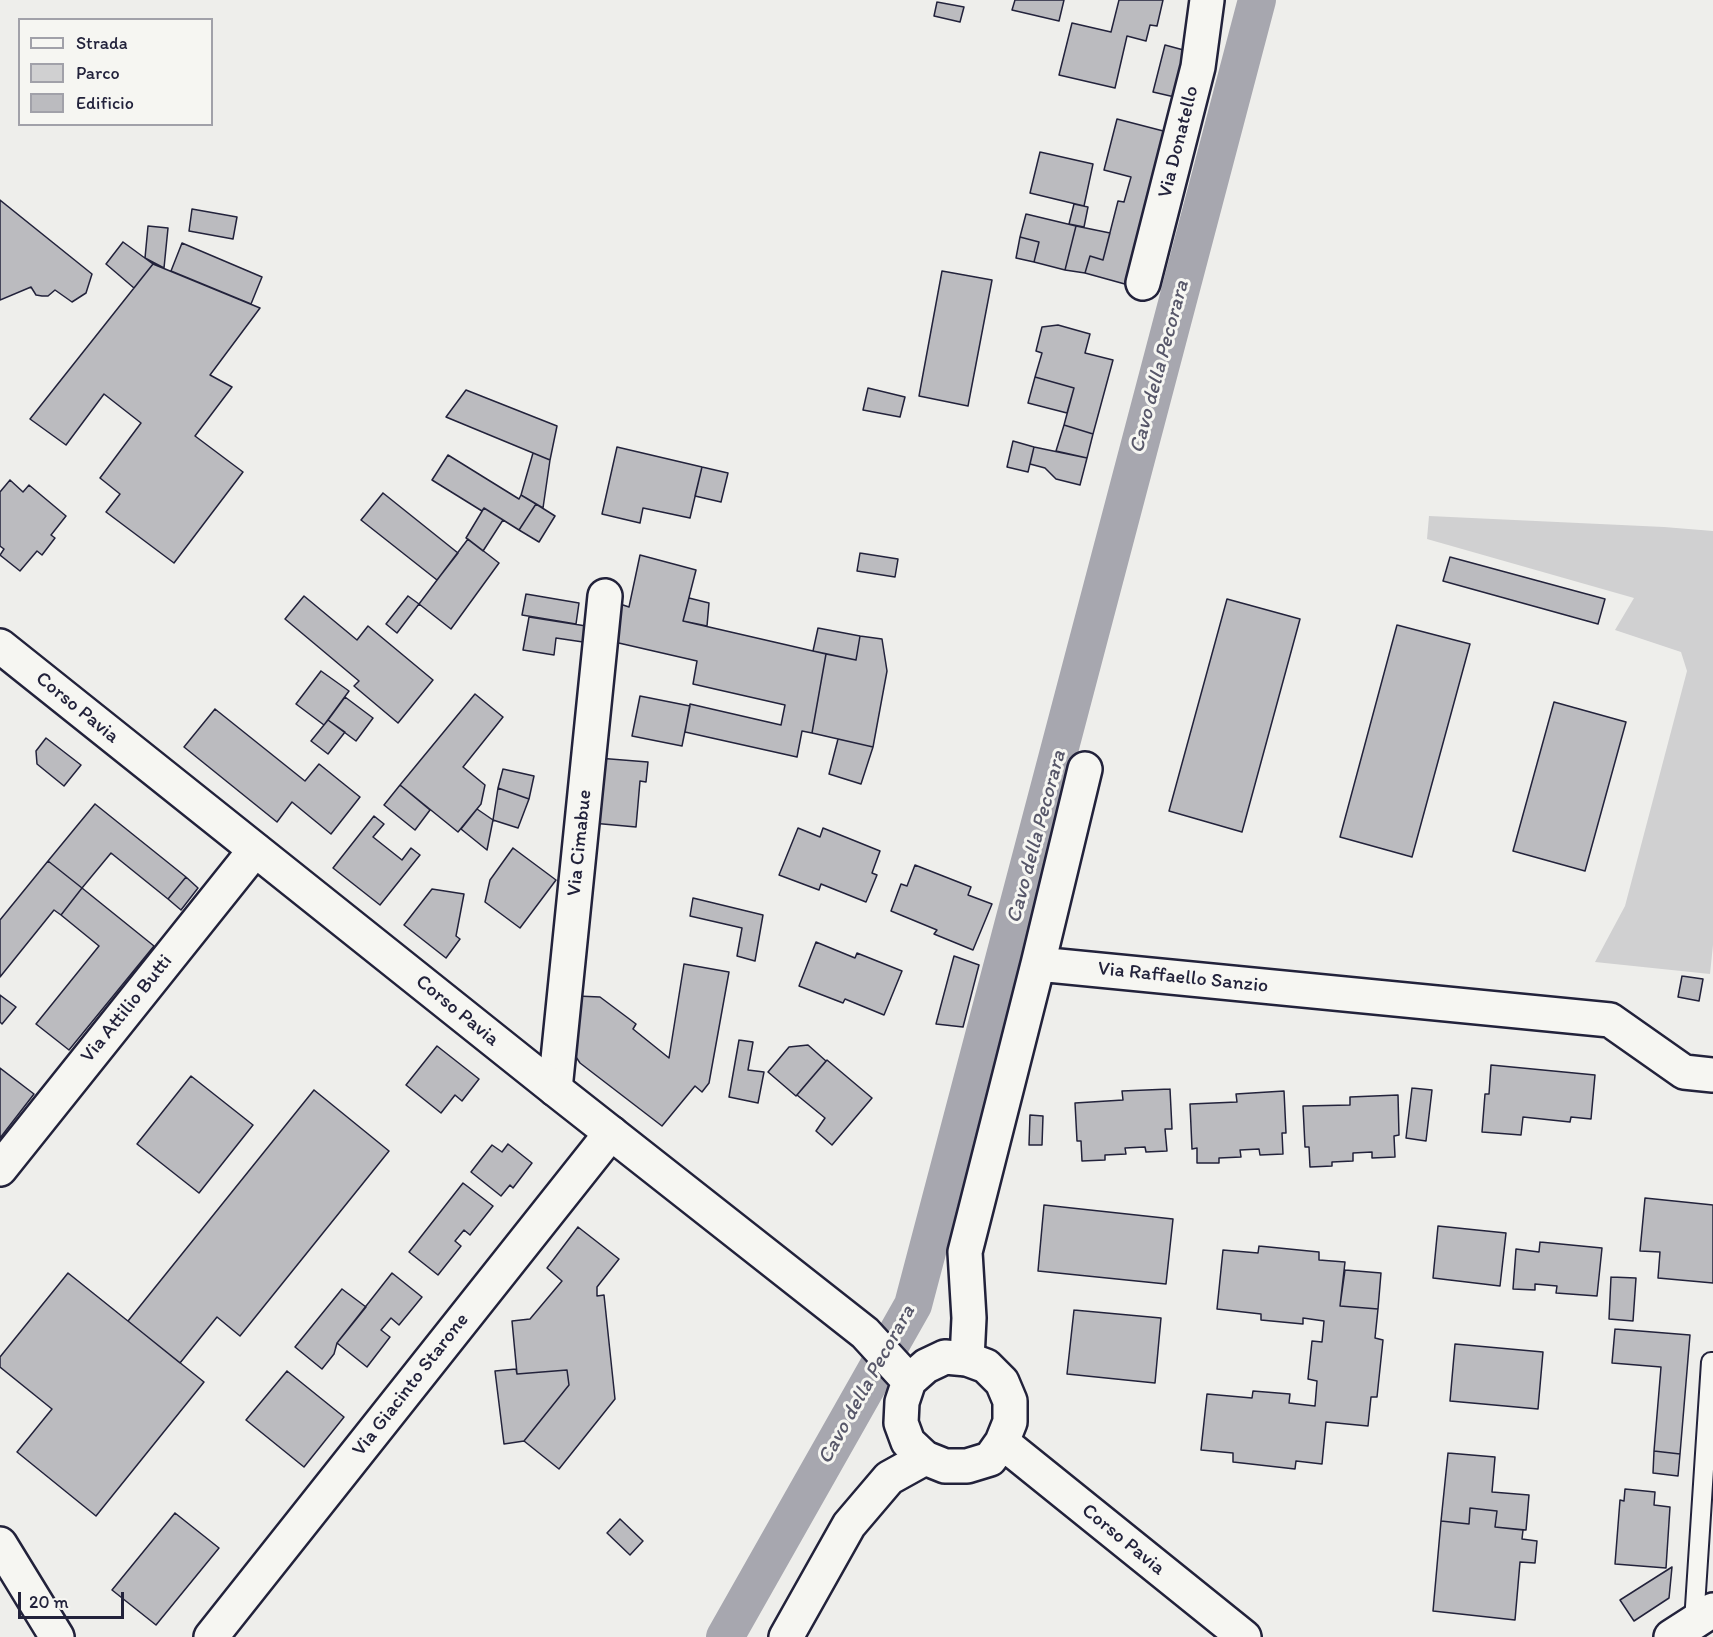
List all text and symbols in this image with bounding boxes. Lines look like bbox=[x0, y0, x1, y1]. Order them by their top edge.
legend bbox=[18, 18, 213, 126]
text: Strada bbox=[76, 32, 128, 54]
text: Parco bbox=[76, 62, 120, 84]
street label: Via Donatello bbox=[1154, 84, 1204, 200]
text: Edificio bbox=[76, 92, 134, 114]
water label: Cavo della Pecorara bbox=[1125, 278, 1195, 456]
street label: Corso Pavia bbox=[30, 667, 124, 749]
water label: Cavo della Pecorara bbox=[1002, 748, 1072, 926]
street label: Via Cimabue bbox=[562, 789, 598, 897]
street label: Via Attilio Butti bbox=[76, 950, 178, 1068]
street label: Via Raffaello Sanzio bbox=[1097, 957, 1269, 999]
street label: Corso Pavia bbox=[410, 970, 504, 1052]
water label: Cavo della Pecorara bbox=[813, 1301, 921, 1469]
street label: Via Giacinto Starone bbox=[348, 1309, 474, 1461]
street label: Corso Pavia bbox=[1076, 1499, 1170, 1581]
scale bar bbox=[21, 1580, 128, 1618]
text: 20 m bbox=[29, 1591, 69, 1613]

